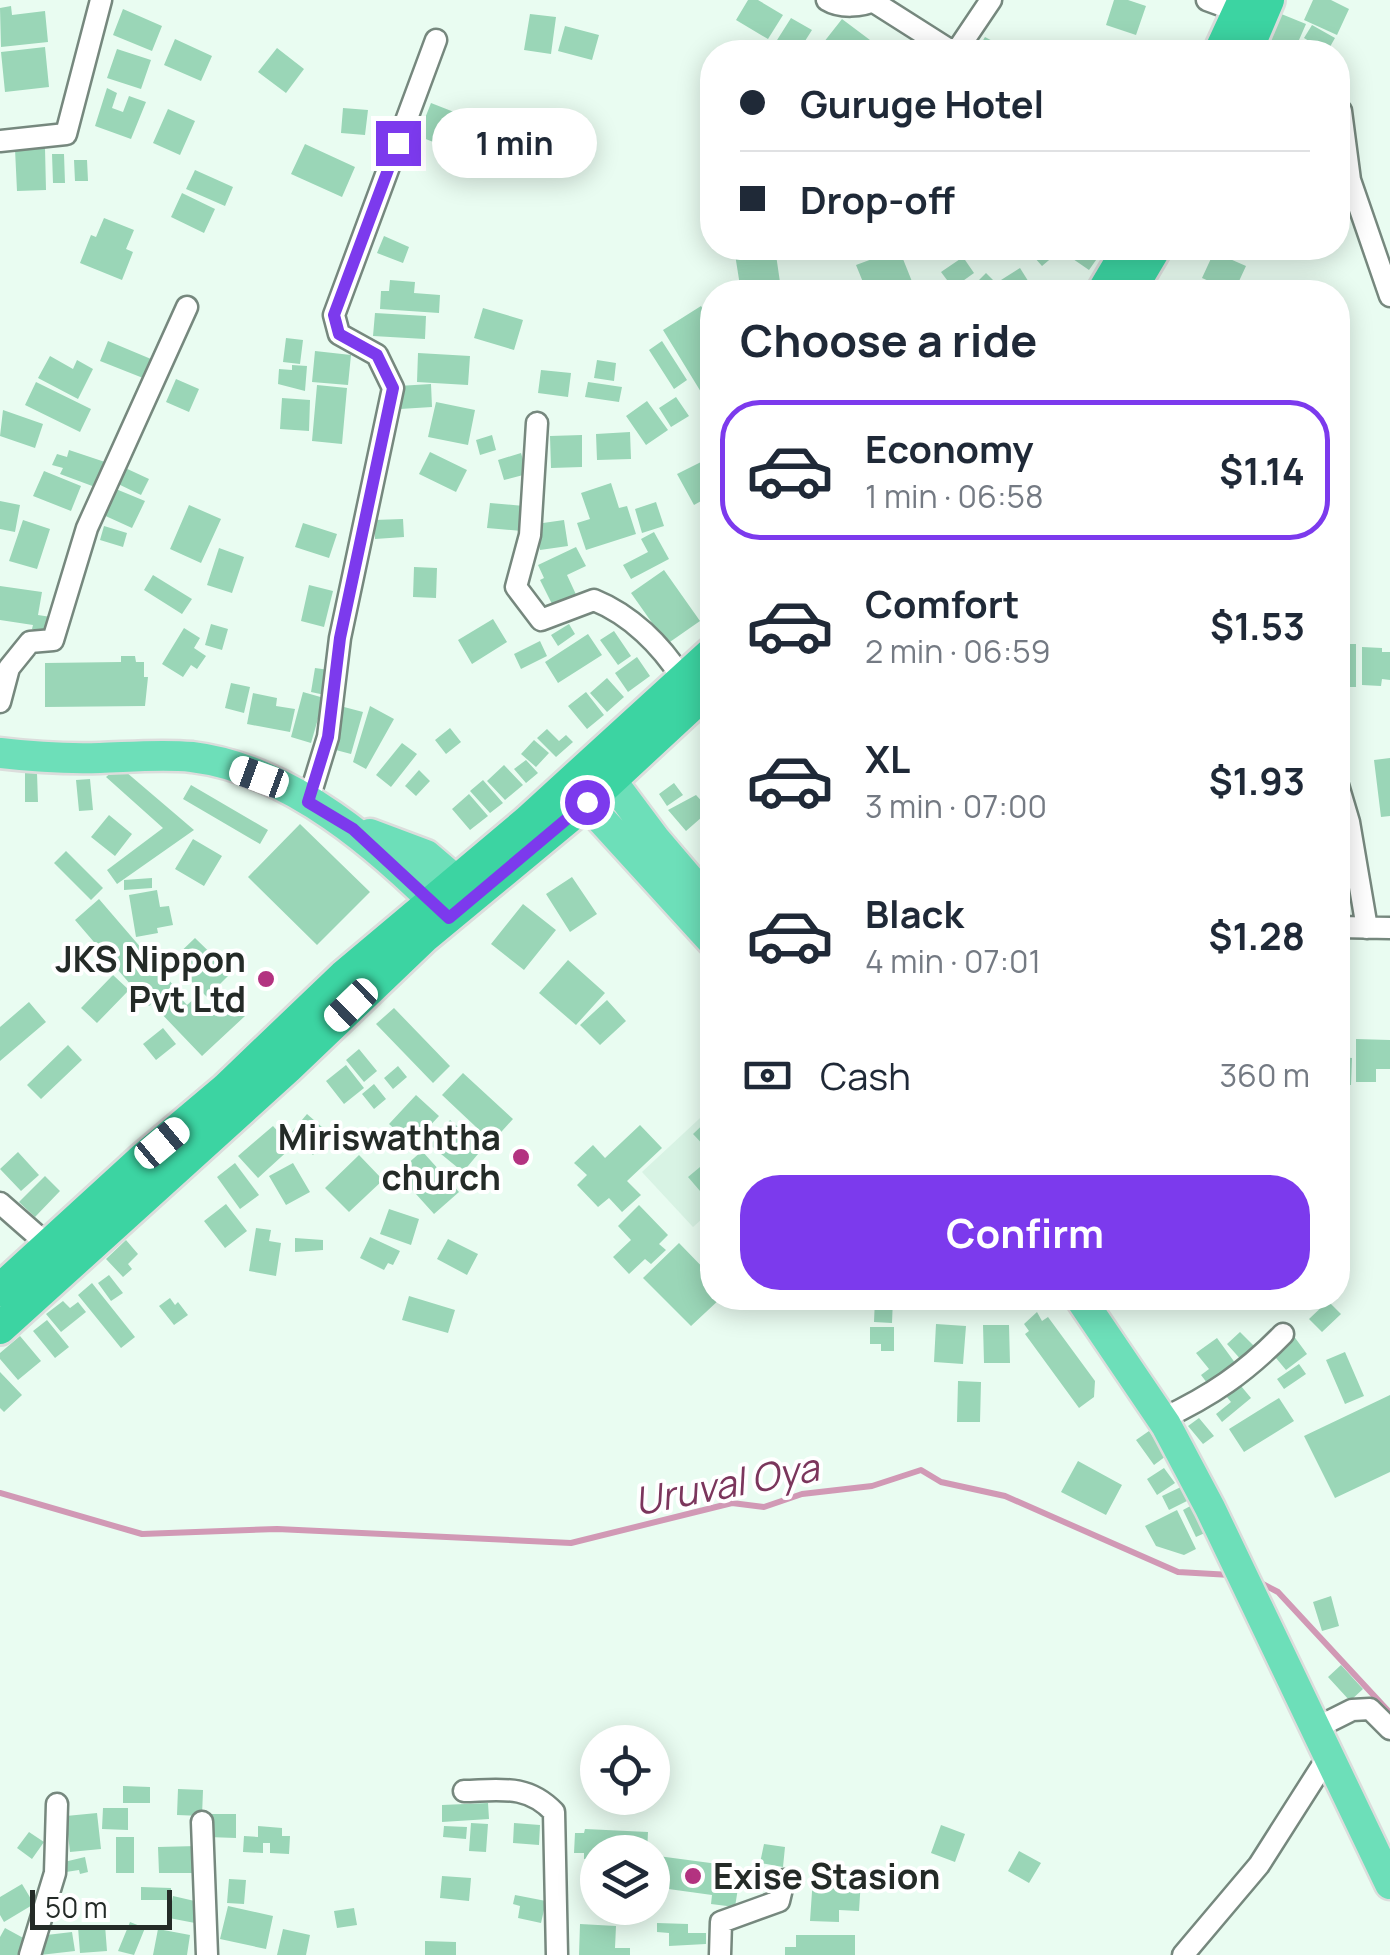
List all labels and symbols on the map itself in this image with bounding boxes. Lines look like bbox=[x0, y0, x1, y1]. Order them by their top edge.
callout: 1 min bbox=[433, 108, 598, 178]
route end bbox=[376, 121, 421, 166]
car bbox=[226, 753, 292, 801]
route start bbox=[565, 780, 610, 825]
place label: JKS Nippon Pvt Ltd bbox=[55, 935, 246, 1023]
marker: JKS Nippon Pvt Ltd bbox=[255, 968, 277, 990]
car bbox=[319, 973, 383, 1037]
car bbox=[129, 1112, 195, 1174]
place label: Miriswaththa church bbox=[278, 1113, 501, 1201]
marker: Miriswaththa church bbox=[510, 1146, 532, 1168]
water label: Uruval Oya bbox=[629, 1439, 824, 1526]
place label: Exise Stasion bbox=[713, 1852, 940, 1900]
marker: Exise Stasion bbox=[682, 1865, 704, 1887]
scale bar bbox=[30, 1885, 172, 1930]

